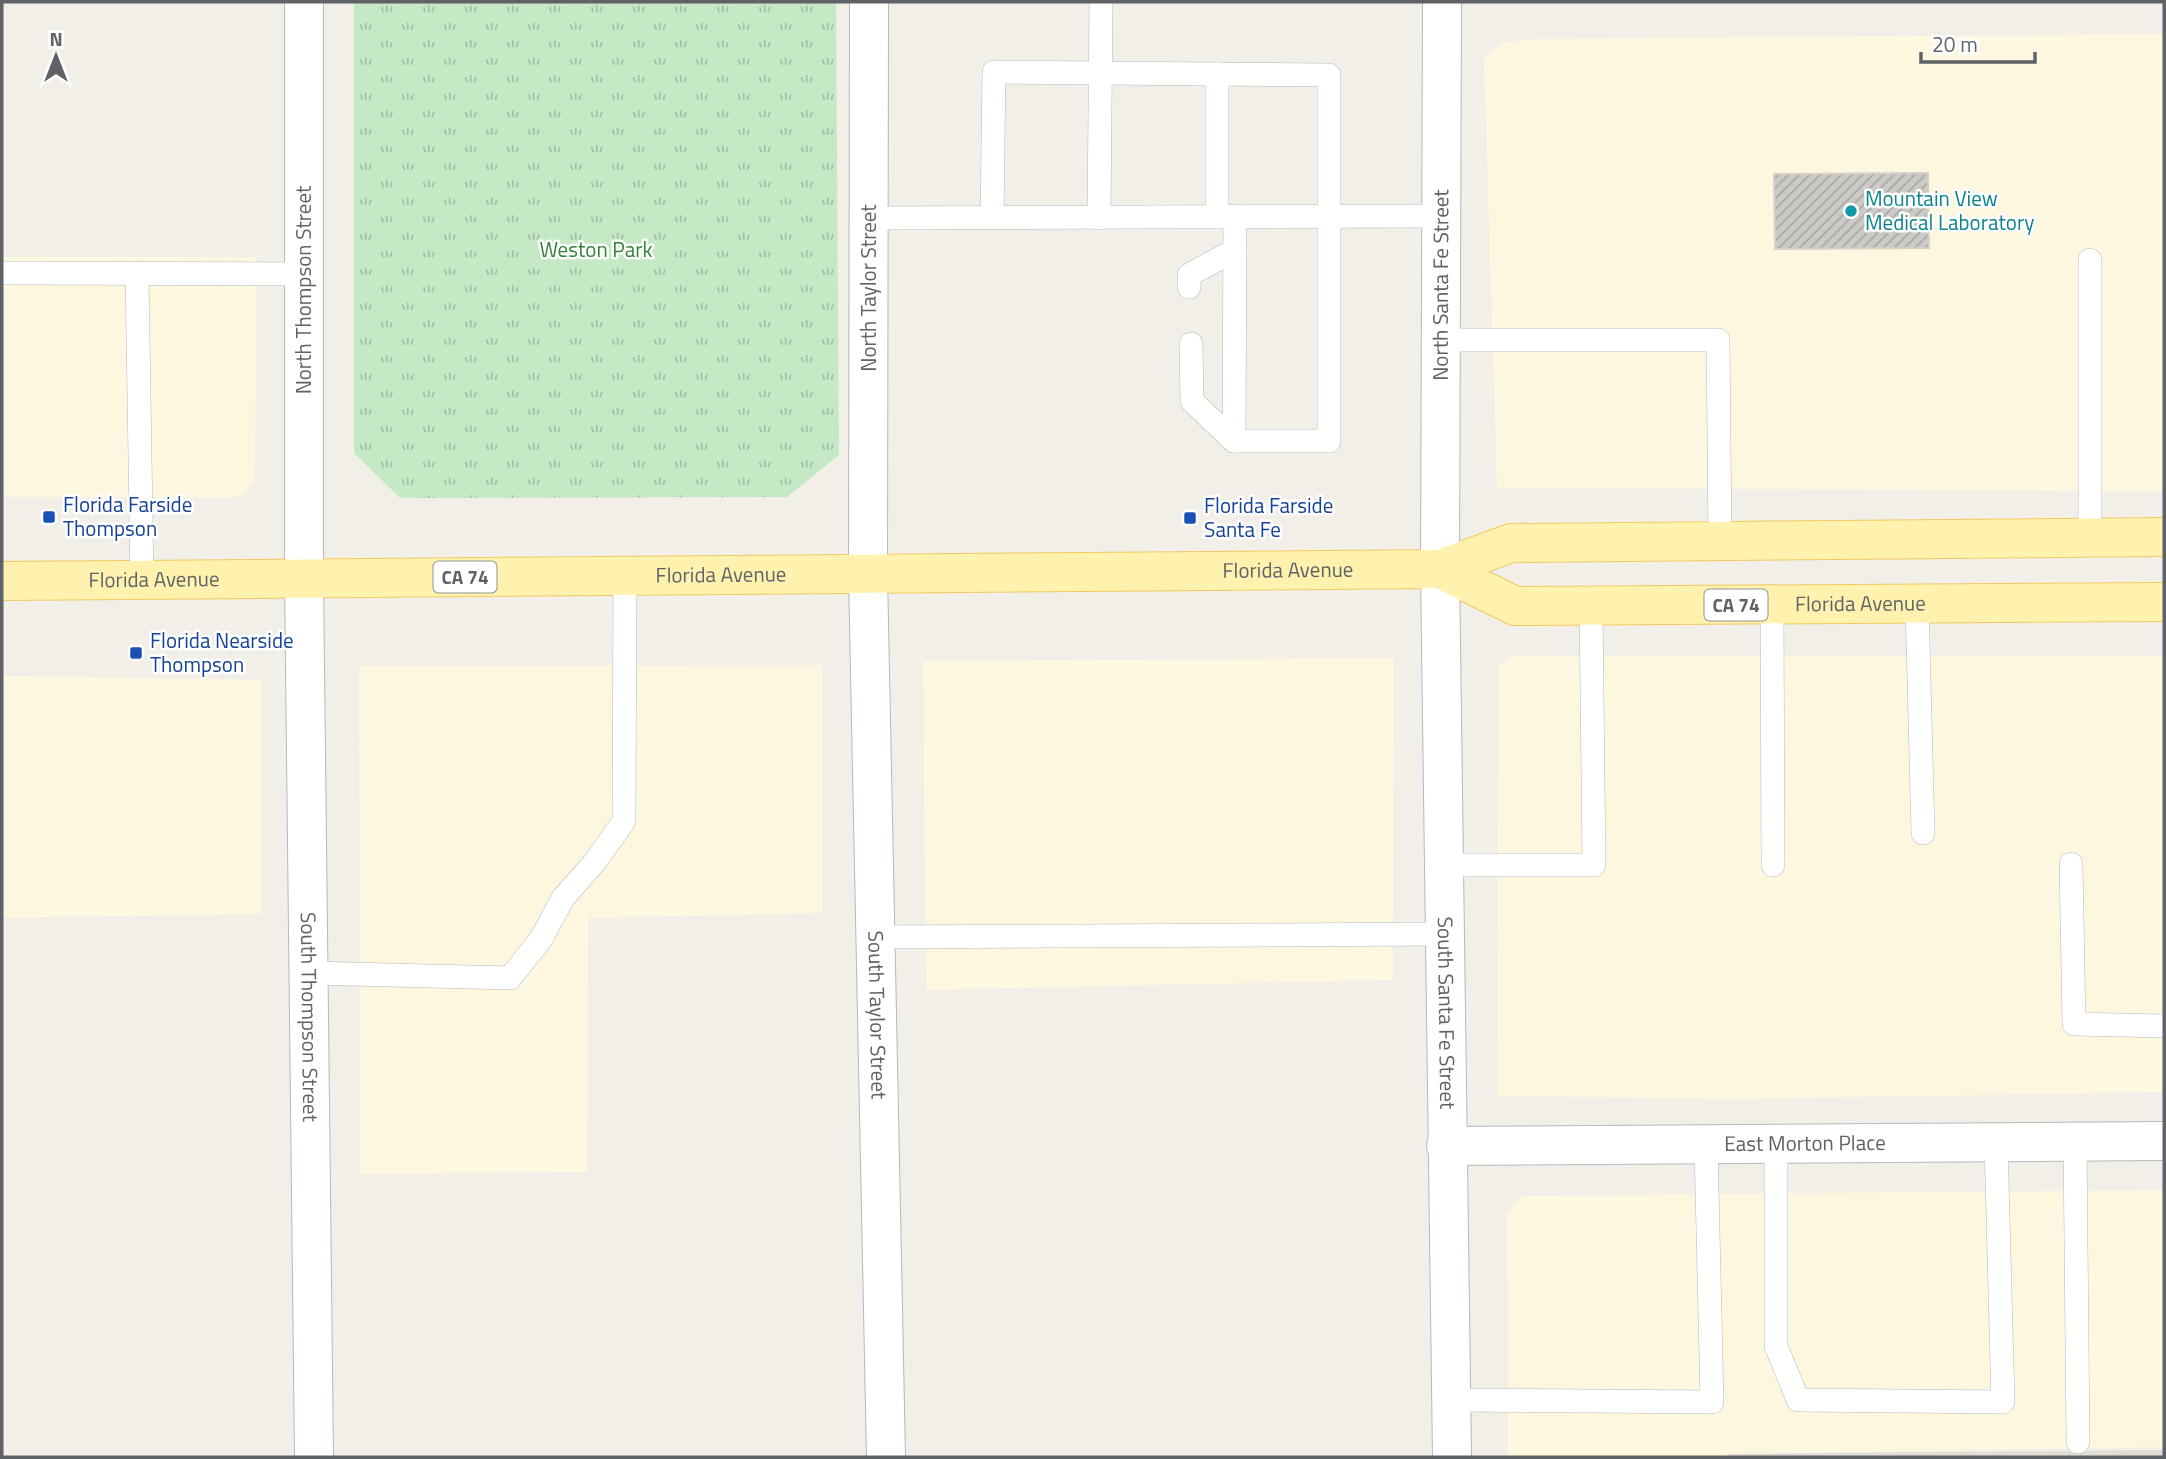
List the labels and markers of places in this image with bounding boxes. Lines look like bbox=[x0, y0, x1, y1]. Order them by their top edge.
place label: Mountain View Medical Laboratory bbox=[1865, 182, 2034, 238]
marker: Mountain View Medical Laboratory bbox=[1843, 203, 1859, 219]
place label: Florida Farside Thompson bbox=[63, 488, 192, 544]
place label: Florida Farside Santa Fe bbox=[1204, 489, 1333, 545]
marker: Florida Farside Thompson bbox=[41, 509, 57, 525]
marker: Florida Farside Santa Fe bbox=[1182, 510, 1198, 526]
place label: Florida Nearside Thompson bbox=[150, 624, 294, 680]
marker: Florida Nearside Thompson bbox=[128, 645, 144, 661]

